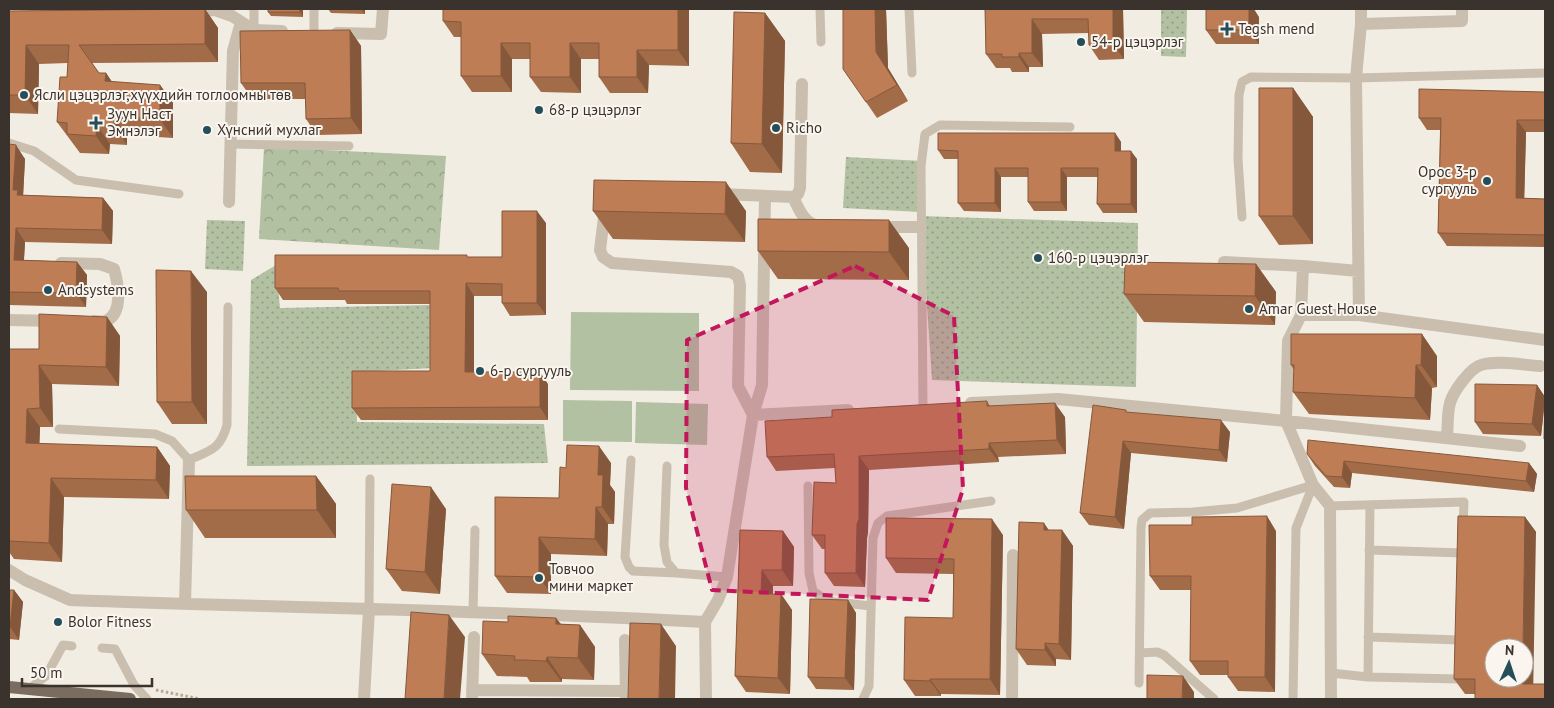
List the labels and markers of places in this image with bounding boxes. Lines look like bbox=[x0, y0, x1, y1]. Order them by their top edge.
place label: Tegsh mend bbox=[1238, 19, 1315, 38]
marker: Tegsh mend bbox=[1220, 22, 1234, 36]
place label: 54-р цэцэрлэг bbox=[1091, 32, 1184, 51]
marker: 54-р цэцэрлэг bbox=[1075, 36, 1087, 48]
place label: Ясли цэцэрлэг,хүүхдийн тоглоомны төв bbox=[34, 85, 291, 104]
marker: Ясли цэцэрлэг,хүүхдийн тоглоомны төв bbox=[18, 89, 30, 101]
place label: 68-р цэцэрлэг bbox=[549, 100, 642, 119]
place label: Зуун Наст Эмнэлэг bbox=[107, 104, 171, 140]
marker: 68-р цэцэрлэг bbox=[533, 104, 545, 116]
marker: Зуун Наст Эмнэлэг bbox=[89, 116, 103, 130]
place label: Richo bbox=[786, 118, 822, 137]
place label: Хүнсний мухлаг bbox=[217, 120, 321, 139]
marker: Richo bbox=[770, 122, 782, 134]
marker: Хүнсний мухлаг bbox=[201, 124, 213, 136]
place label: Орос 3-р сургууль bbox=[1418, 162, 1477, 198]
marker: Орос 3-р сургууль bbox=[1481, 175, 1493, 187]
place label: 160-р цэцэрлэг bbox=[1048, 248, 1149, 267]
marker: 160-р цэцэрлэг bbox=[1032, 252, 1044, 264]
place label: Andsystems bbox=[58, 280, 134, 299]
marker: Andsystems bbox=[42, 284, 54, 296]
place label: Amar Guest House bbox=[1259, 299, 1377, 318]
marker: Amar Guest House bbox=[1243, 303, 1255, 315]
place label: 6-р сургууль bbox=[490, 361, 571, 380]
marker: 6-р сургууль bbox=[474, 365, 486, 377]
place label: Товчоо мини маркет bbox=[549, 559, 633, 595]
marker: Товчоо мини маркет bbox=[533, 572, 545, 584]
place label: Bolor Fitness bbox=[68, 612, 152, 631]
marker: Bolor Fitness bbox=[52, 616, 64, 628]

